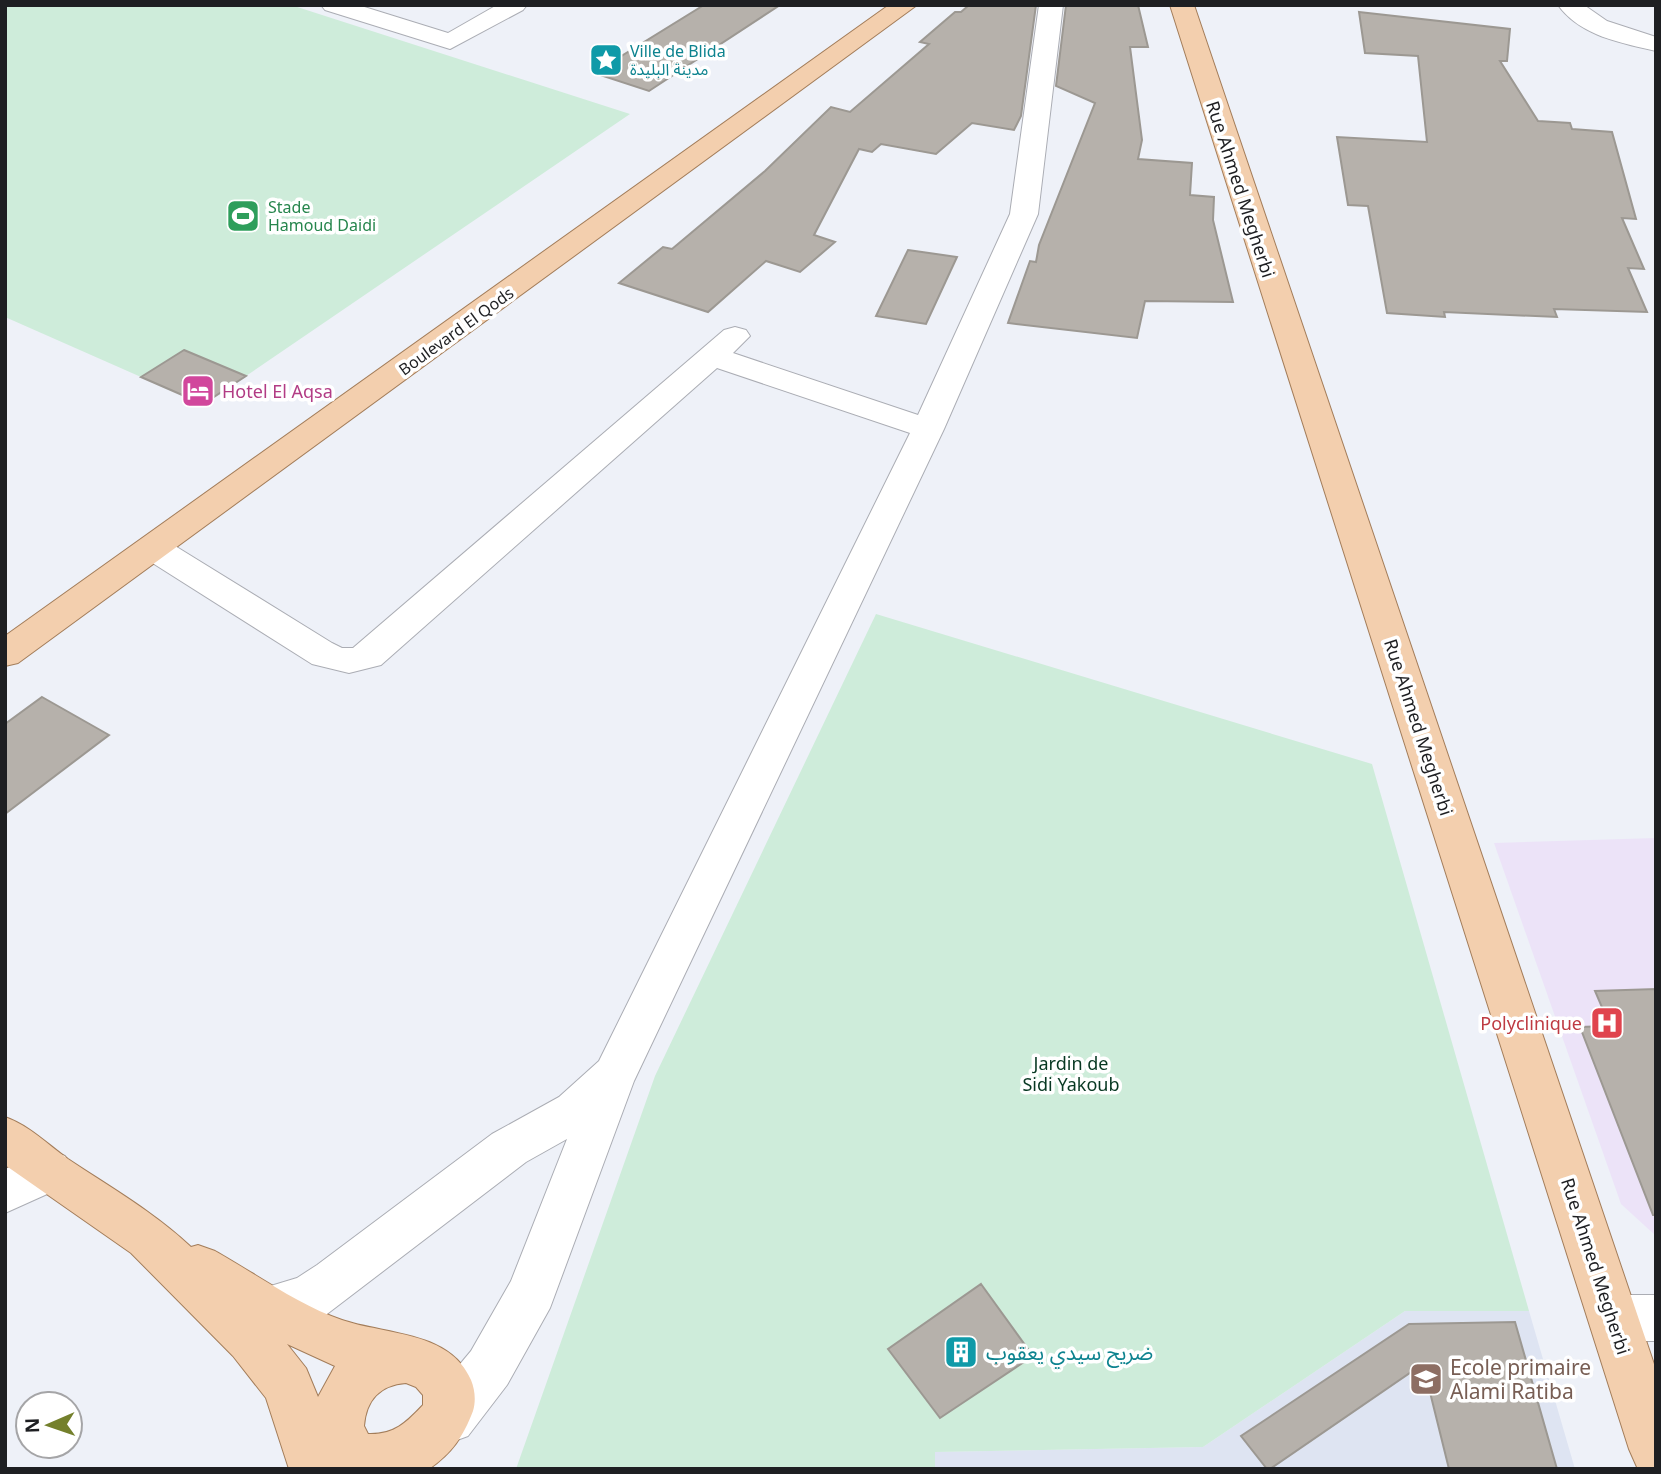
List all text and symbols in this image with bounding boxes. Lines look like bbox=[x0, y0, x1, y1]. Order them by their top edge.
place label: Ville de Blida مدينة البليدة bbox=[630, 40, 726, 80]
place icon: Ville de Blida مدينة البليدة bbox=[587, 41, 625, 79]
street label: Rue Ahmed Megherbi bbox=[1201, 98, 1281, 280]
place label: Stade Hamoud Daidi bbox=[268, 196, 376, 236]
sports icon: Stade Hamoud Daidi bbox=[224, 197, 262, 235]
street label: Boulevard El Qods bbox=[394, 282, 518, 380]
hotel icon: Hotel El Aqsa bbox=[179, 372, 217, 410]
place label: Hotel El Aqsa bbox=[222, 379, 333, 403]
street label: Rue Ahmed Megherbi bbox=[1379, 636, 1459, 818]
hospital icon: Polyclinique bbox=[1588, 1004, 1626, 1042]
place label: Polyclinique bbox=[1480, 1011, 1582, 1035]
park label: Jardin de Sidi Yakoub bbox=[1022, 1051, 1120, 1096]
street label: Rue Ahmed Megherbi bbox=[1556, 1175, 1636, 1357]
building icon: ضريح سيدي يعقوب bbox=[942, 1333, 980, 1371]
place label: ضريح سيدي يعقوب bbox=[986, 1338, 1153, 1369]
place label: Ecole primaire Alami Ratiba bbox=[1450, 1353, 1591, 1405]
school or university icon: Ecole primaire Alami Ratiba bbox=[1407, 1360, 1445, 1398]
north arrow bbox=[14, 1390, 84, 1460]
text: N bbox=[19, 1417, 45, 1434]

